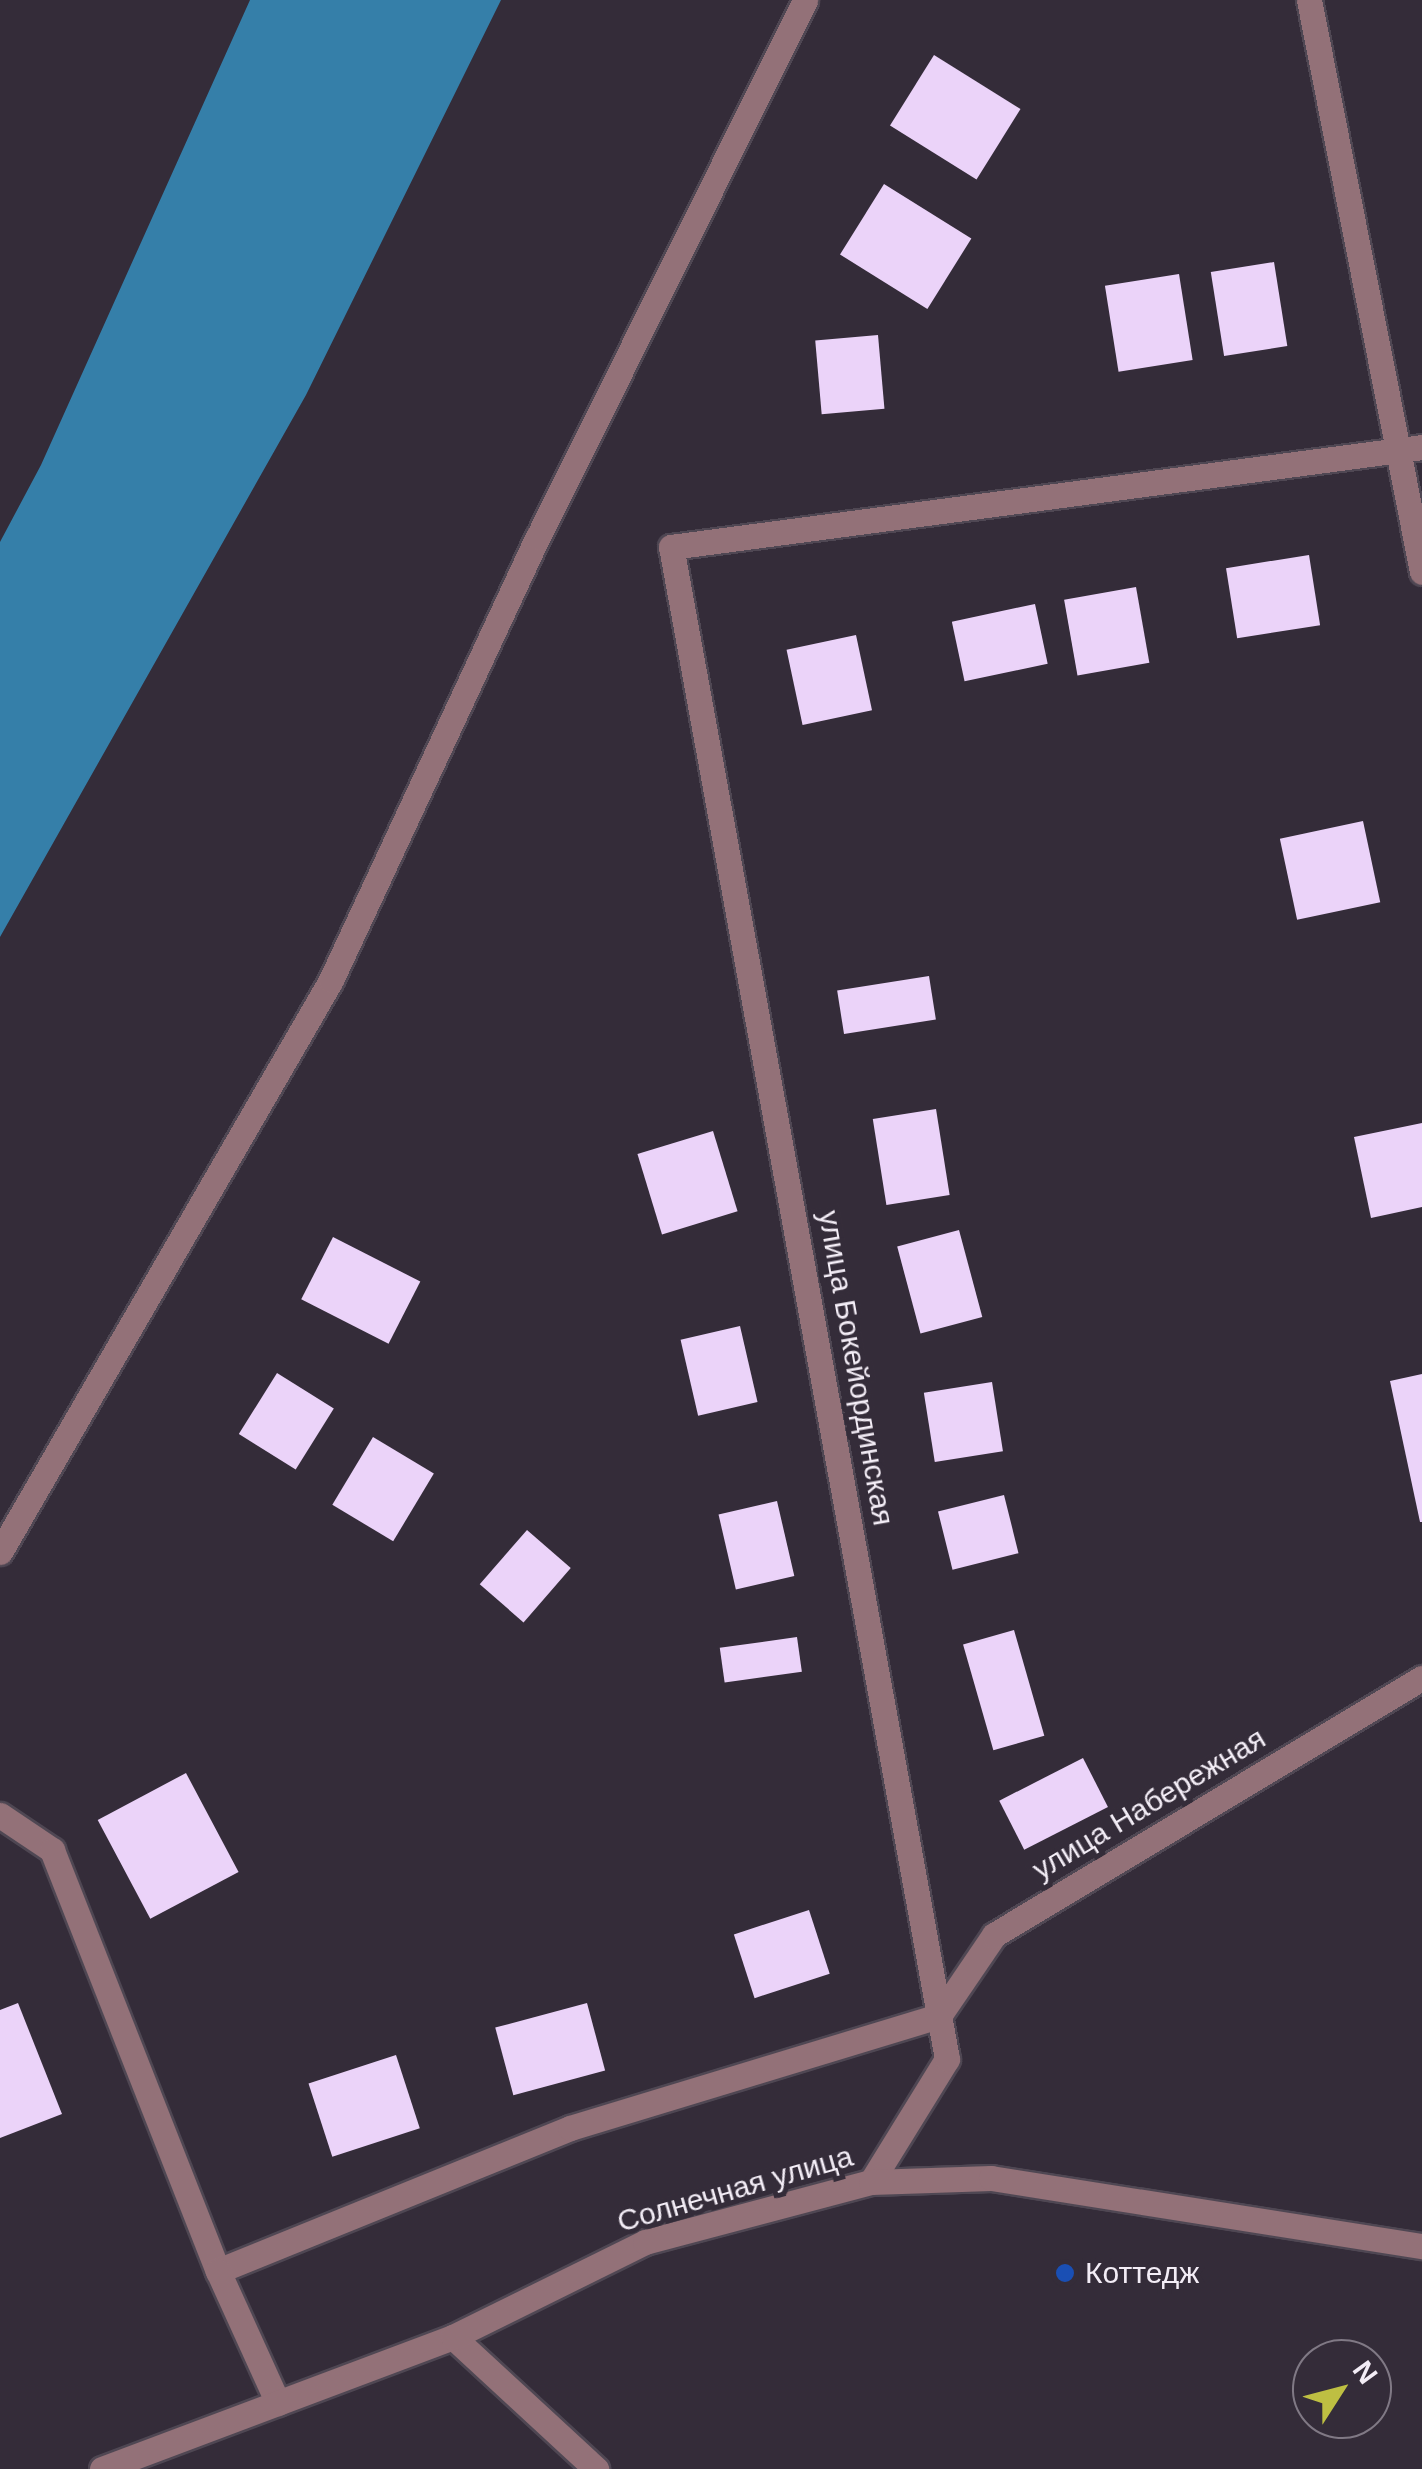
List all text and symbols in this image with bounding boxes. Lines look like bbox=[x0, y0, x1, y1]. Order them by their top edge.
street label: улица Бокейординская bbox=[811, 1208, 901, 1528]
street label: улица Набережная bbox=[1026, 1720, 1272, 1888]
street label: Солнечная улица bbox=[613, 2138, 857, 2240]
place label: Коттедж bbox=[1085, 2255, 1199, 2291]
marker: Коттедж bbox=[1054, 2262, 1076, 2284]
north arrow bbox=[1292, 2339, 1392, 2439]
text: N bbox=[1347, 2355, 1384, 2390]

